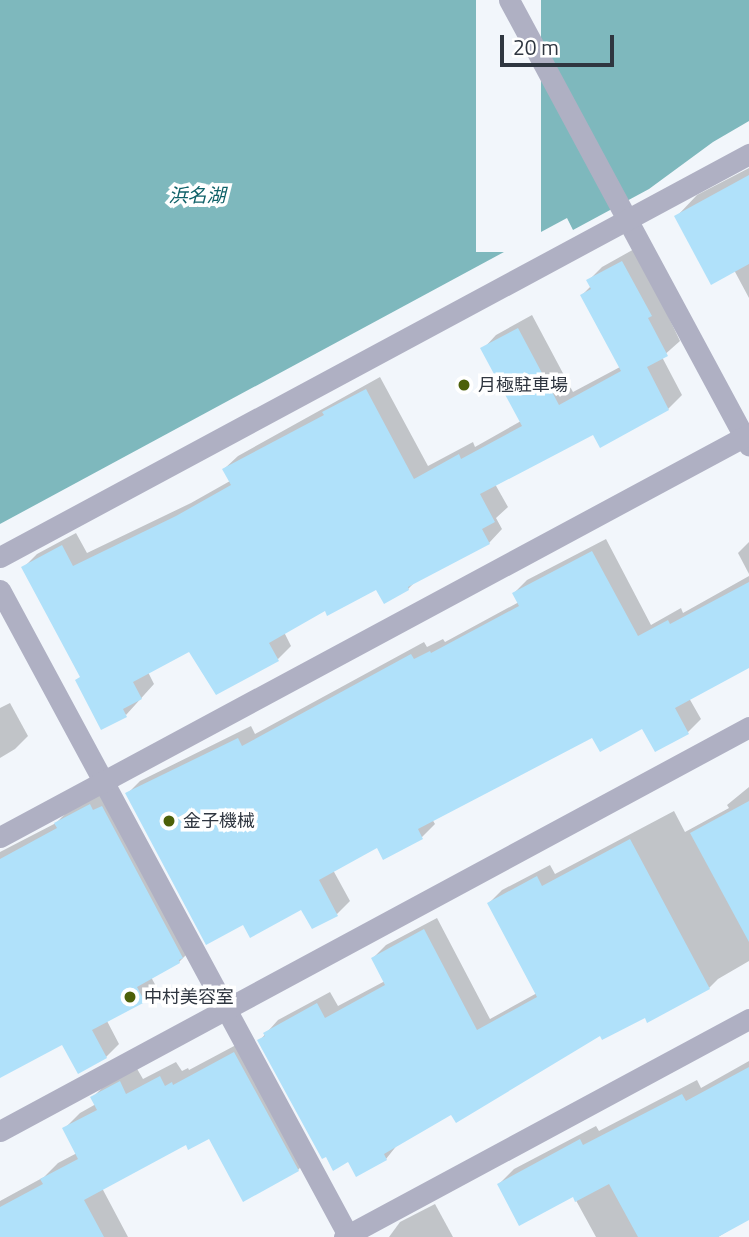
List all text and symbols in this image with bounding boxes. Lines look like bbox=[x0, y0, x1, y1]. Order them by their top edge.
scale bar bbox=[504, 21, 618, 65]
text: 20 m bbox=[513, 31, 559, 63]
water label: 浜名湖 bbox=[169, 184, 225, 206]
place label: 月極駐車場 bbox=[478, 374, 568, 396]
marker: 月極駐車場 bbox=[456, 377, 472, 393]
place label: 金子機械 bbox=[183, 810, 255, 832]
marker: 金子機械 bbox=[161, 813, 177, 829]
place label: 中村美容室 bbox=[144, 986, 234, 1008]
marker: 中村美容室 bbox=[122, 989, 138, 1005]

